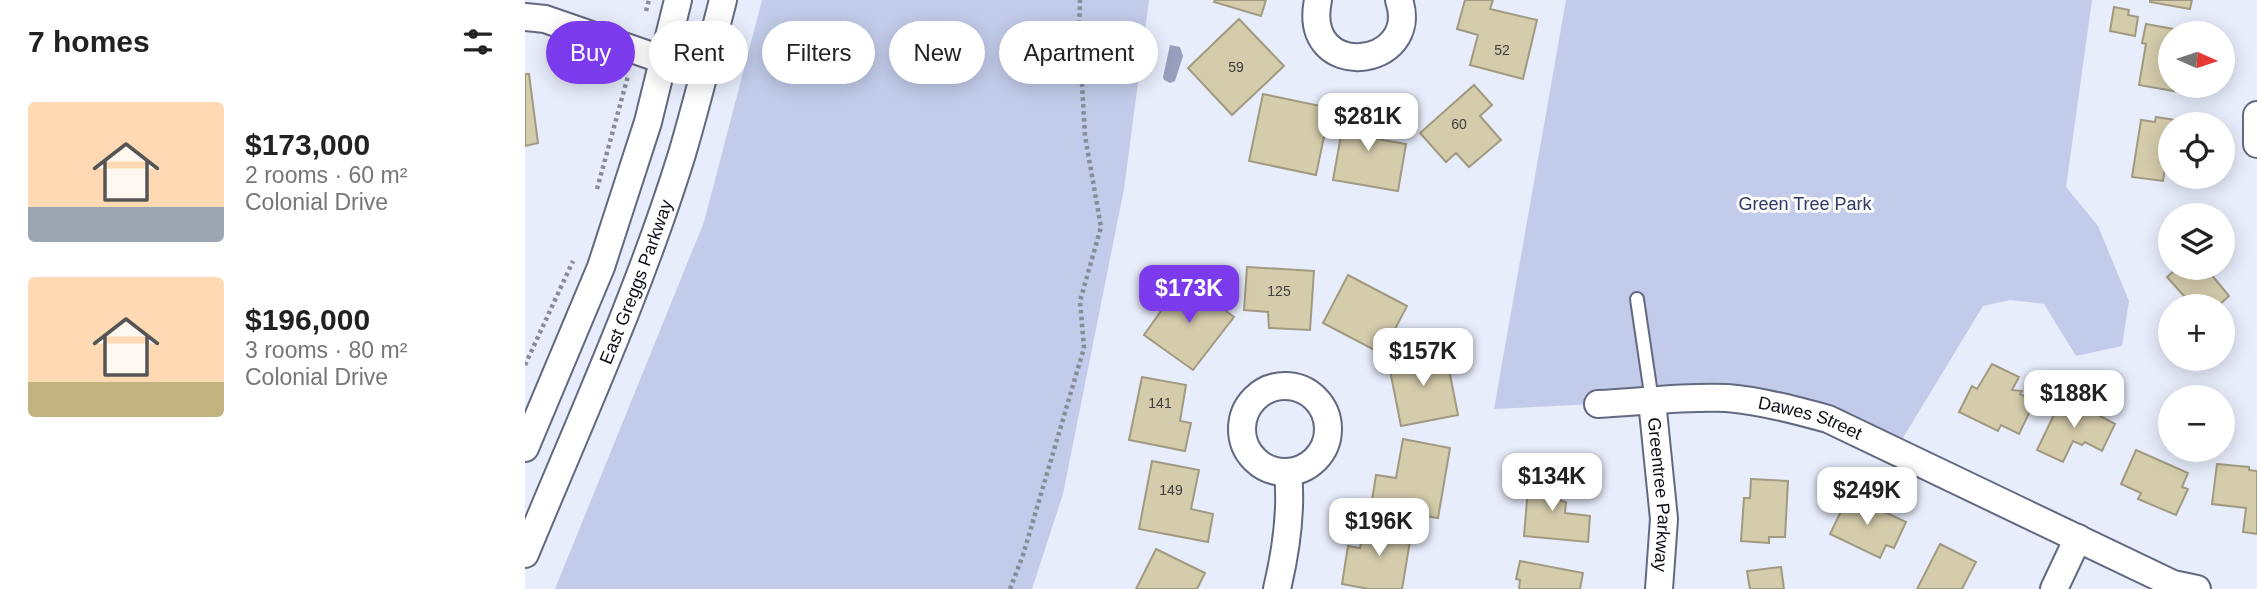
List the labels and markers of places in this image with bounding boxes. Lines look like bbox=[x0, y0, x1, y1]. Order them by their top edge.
pin: $281K bbox=[1319, 94, 1417, 153]
pin: $173K bbox=[1140, 266, 1238, 325]
pin: $157K bbox=[1374, 328, 1472, 388]
pin: $188K bbox=[2025, 370, 2123, 430]
pin: $134K bbox=[1503, 454, 1601, 513]
pin: $249K bbox=[1818, 468, 1916, 527]
pin: $196K bbox=[1330, 498, 1428, 558]

